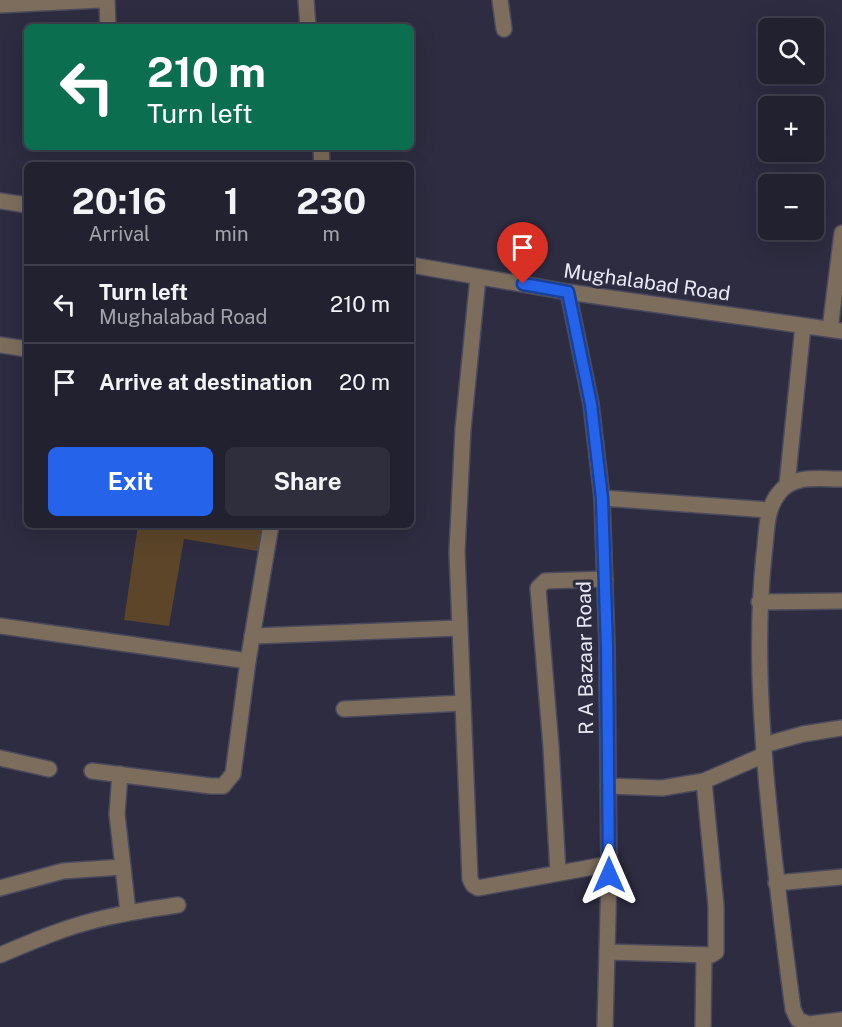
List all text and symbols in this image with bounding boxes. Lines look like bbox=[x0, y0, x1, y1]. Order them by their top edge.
map controls bbox=[758, 18, 824, 240]
button: search bbox=[758, 18, 824, 84]
text: 210 m bbox=[147, 47, 266, 96]
icon: left bbox=[48, 48, 126, 126]
button: + bbox=[758, 96, 824, 162]
text: Turn left bbox=[147, 97, 253, 129]
button: − bbox=[758, 174, 824, 240]
text: 20:16 bbox=[72, 180, 167, 222]
text: 1 bbox=[224, 180, 239, 222]
text: 230 bbox=[296, 180, 366, 222]
text: Arrival bbox=[88, 222, 150, 246]
text: min bbox=[215, 222, 248, 246]
text: m bbox=[323, 222, 340, 246]
pin bbox=[497, 222, 548, 284]
icon: arrive bbox=[506, 231, 539, 264]
street label: Mughalabad Road bbox=[562, 258, 732, 306]
text: Turn left bbox=[99, 279, 188, 305]
icon: left bbox=[48, 288, 81, 321]
text: 210 m bbox=[330, 291, 390, 317]
text: Mughalabad Road bbox=[99, 305, 267, 329]
icon: arrive bbox=[48, 366, 81, 399]
text: Arrive at destination bbox=[99, 369, 312, 395]
text: 20 m bbox=[339, 369, 390, 395]
button: Exit bbox=[48, 447, 213, 516]
button: Share bbox=[225, 447, 390, 516]
street label: R A Bazaar Road bbox=[572, 581, 598, 735]
position arrow bbox=[577, 843, 641, 907]

